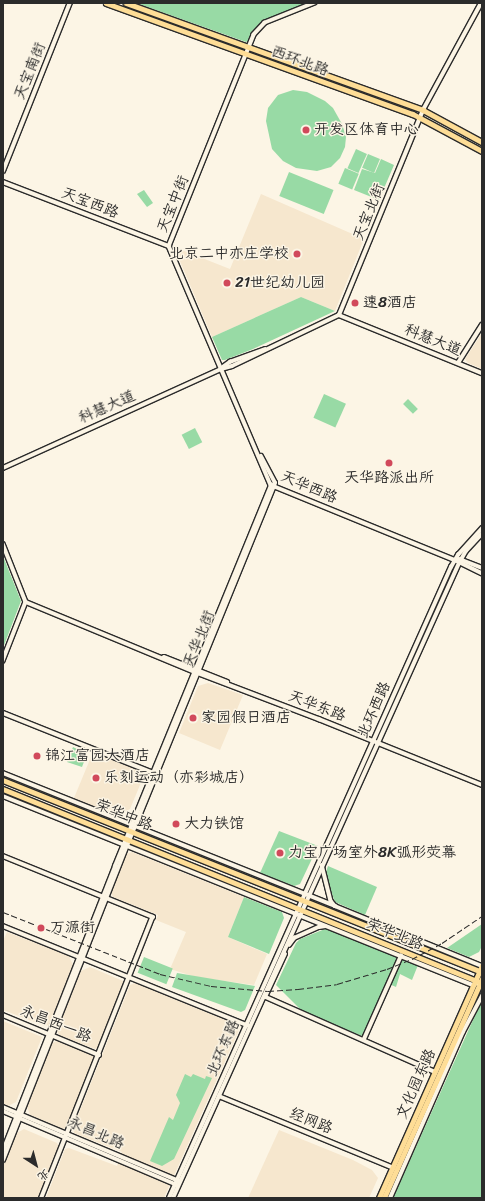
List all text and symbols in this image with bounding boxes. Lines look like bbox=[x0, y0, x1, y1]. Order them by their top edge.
street label: 天宝南街 bbox=[10, 40, 50, 102]
street label: 西环北路 bbox=[269, 42, 331, 80]
place label: 开发区体育中心 bbox=[314, 121, 419, 139]
marker: 开发区体育中心 bbox=[301, 125, 311, 135]
street label: 天宝中街 bbox=[153, 173, 193, 235]
street label: 天宝北街 bbox=[349, 181, 389, 243]
street label: 天宝西路 bbox=[59, 184, 121, 222]
place label: 北京二中亦庄学校 bbox=[169, 245, 289, 263]
marker: 北京二中亦庄学校 bbox=[292, 249, 302, 259]
place label: 21世纪幼儿园 bbox=[235, 274, 325, 292]
marker: 21世纪幼儿园 bbox=[222, 278, 232, 288]
place label: 速8酒店 bbox=[363, 294, 417, 312]
marker: 速8酒店 bbox=[350, 298, 360, 308]
street label: 科慧大道 bbox=[402, 320, 464, 360]
street label: 科慧大道 bbox=[76, 387, 138, 427]
marker: 天华路派出所 bbox=[384, 458, 394, 468]
street label: 天华西路 bbox=[278, 467, 340, 507]
place label: 天华路派出所 bbox=[344, 469, 434, 487]
street label: 天华北街 bbox=[179, 608, 219, 670]
street label: 北环西路 bbox=[354, 679, 394, 741]
street label: 天华东路 bbox=[286, 687, 348, 725]
place label: 家园假日酒店 bbox=[201, 709, 291, 727]
marker: 家园假日酒店 bbox=[188, 713, 198, 723]
place label: 锦江富园大酒店 bbox=[45, 747, 150, 765]
marker: 锦江富园大酒店 bbox=[32, 751, 42, 761]
place label: 乐刻运动（亦彩城店） bbox=[104, 769, 254, 787]
marker: 乐刻运动（亦彩城店） bbox=[91, 773, 101, 783]
street label: 荣华中路 bbox=[93, 795, 155, 835]
place label: 大力铁馆 bbox=[184, 815, 244, 833]
marker: 大力铁馆 bbox=[171, 819, 181, 829]
place label: 力宝广场室外8K弧形荧幕 bbox=[288, 844, 456, 862]
marker: 力宝广场室外8K弧形荧幕 bbox=[275, 848, 285, 858]
street label: 荣华北路 bbox=[364, 914, 426, 954]
place label: 万源街 bbox=[50, 919, 95, 937]
marker: 万源街 bbox=[35, 922, 47, 934]
street label: 永昌西一路 bbox=[18, 1002, 94, 1046]
street label: 北环东路 bbox=[203, 1017, 243, 1079]
street label: 文化园东路 bbox=[393, 1046, 439, 1122]
street label: 经网路 bbox=[287, 1104, 335, 1138]
street label: 永昌北路 bbox=[65, 1113, 127, 1153]
north arrow bbox=[16, 1145, 56, 1185]
text: 北 bbox=[33, 1164, 53, 1186]

